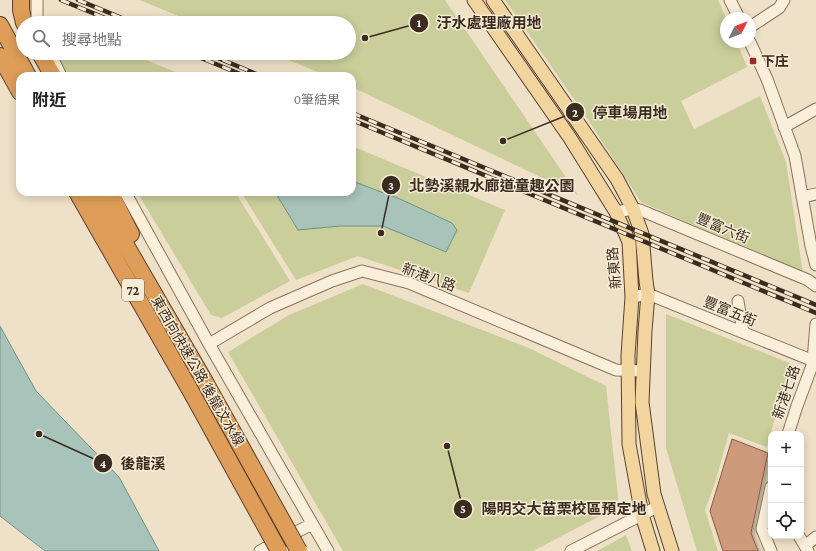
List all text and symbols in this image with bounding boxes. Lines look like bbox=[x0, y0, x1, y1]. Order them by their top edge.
callout: 汙水處理廠用地 bbox=[409, 10, 550, 37]
north arrow bbox=[720, 12, 756, 48]
text: 汙水處理廠用地 bbox=[436, 14, 542, 31]
search box bbox=[16, 16, 356, 60]
text: 1 bbox=[417, 16, 422, 30]
icon: search bbox=[30, 27, 52, 49]
text: 搜尋地點 bbox=[62, 32, 122, 48]
place label: 下庄 bbox=[761, 53, 789, 69]
marker: 下庄 bbox=[748, 56, 758, 66]
text: 附近 bbox=[32, 91, 66, 110]
text: 0筆結果 bbox=[294, 92, 340, 107]
callout: 停車場用地 bbox=[565, 99, 676, 126]
text: 停車場用地 bbox=[592, 105, 668, 121]
text: 2 bbox=[572, 106, 578, 120]
callout: 北勢溪親水廊道童趣公園 bbox=[381, 172, 582, 199]
text: 北勢溪親水廊道童趣公園 bbox=[409, 177, 575, 194]
text: 3 bbox=[388, 179, 394, 193]
street label: 豐富六街 bbox=[694, 210, 752, 246]
street label: 新東路 bbox=[604, 246, 624, 290]
street label: 新港八路 bbox=[400, 260, 458, 294]
road number: 72 bbox=[122, 279, 144, 301]
street label: 東西向快速公路 後龍汶水線 bbox=[148, 293, 248, 449]
street label: 豐富五街 bbox=[701, 293, 759, 329]
street label: 新港七路 bbox=[769, 363, 803, 421]
map controls bbox=[768, 431, 804, 539]
button: + bbox=[768, 431, 804, 467]
callout: 後龍溪 bbox=[93, 450, 174, 477]
text: 後龍溪 bbox=[120, 455, 166, 472]
text: 4 bbox=[100, 457, 107, 471]
button: − bbox=[768, 467, 804, 503]
callout: 陽明交大苗栗校區預定地 bbox=[453, 496, 654, 523]
text: 陽明交大苗栗校區預定地 bbox=[481, 500, 647, 517]
text: 5 bbox=[460, 502, 466, 516]
button: locate bbox=[768, 503, 804, 539]

